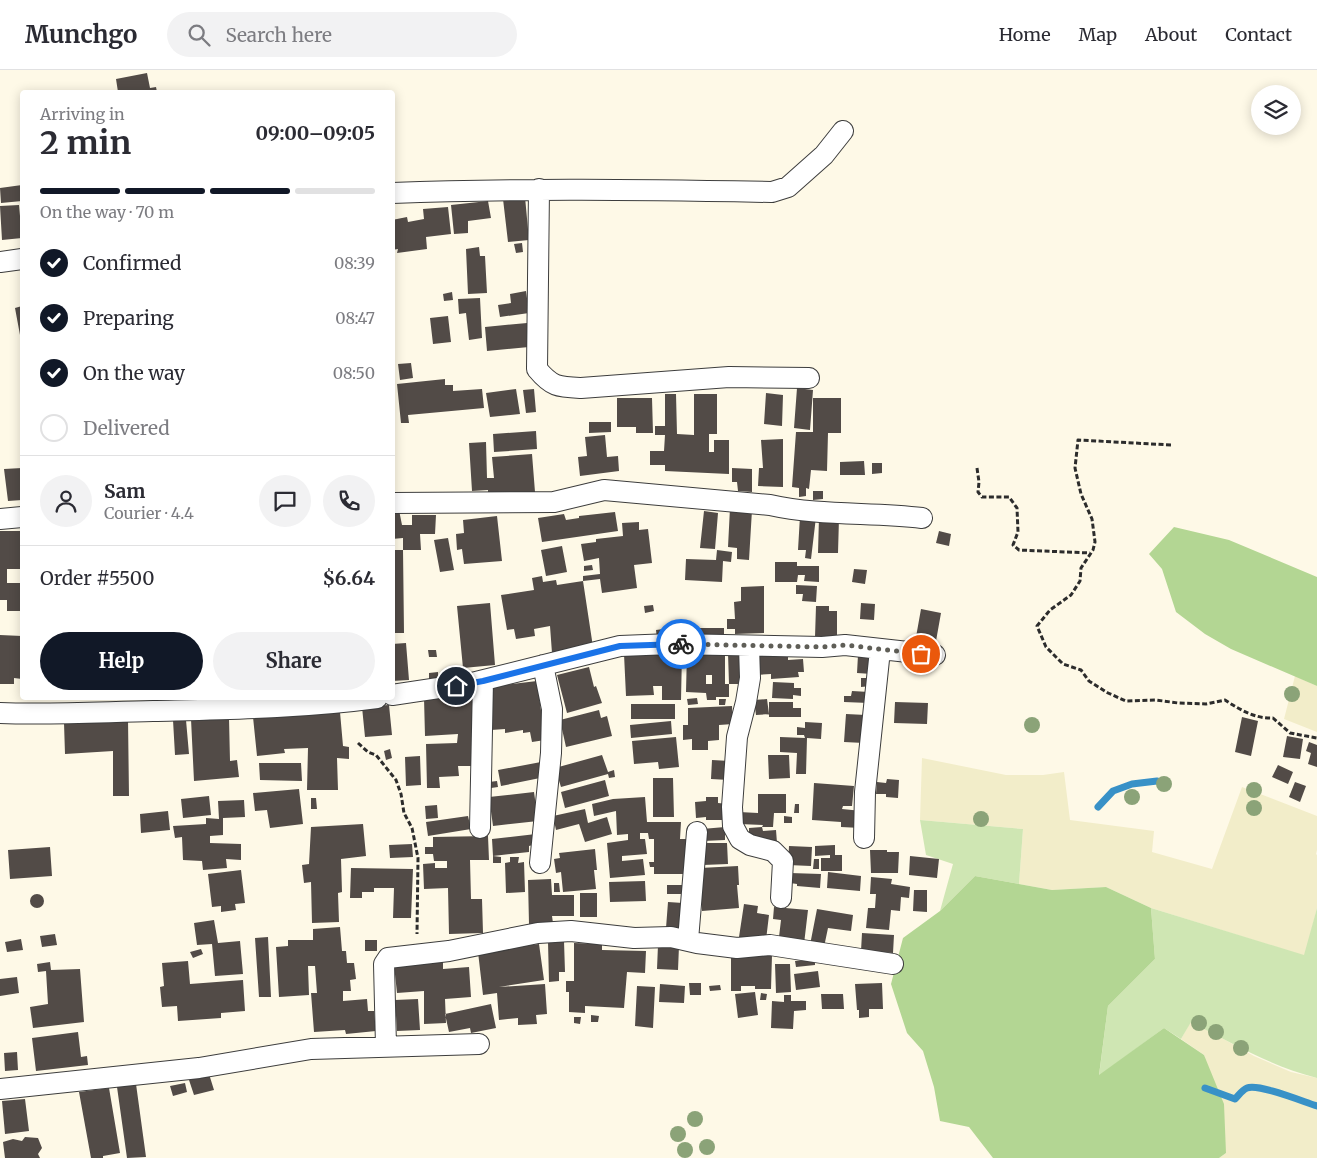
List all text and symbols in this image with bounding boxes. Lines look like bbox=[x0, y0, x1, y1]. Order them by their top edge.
search box bbox=[167, 12, 517, 57]
text: Munchgo bbox=[25, 19, 137, 50]
icon: search bbox=[185, 21, 213, 49]
text: Search here bbox=[225, 23, 332, 47]
text: Home bbox=[999, 23, 1051, 46]
text: Map bbox=[1079, 23, 1117, 46]
text: About bbox=[1145, 23, 1197, 46]
text: Contact bbox=[1225, 23, 1292, 46]
map controls bbox=[1251, 85, 1301, 135]
button: layers bbox=[1251, 85, 1301, 135]
text: Arriving in bbox=[40, 104, 125, 124]
text: 09:00–09:05 bbox=[255, 121, 375, 145]
text: 2 min bbox=[40, 123, 131, 163]
text: On the way · 70 m bbox=[40, 202, 174, 222]
icon: check bbox=[40, 249, 68, 277]
text: Confirmed bbox=[83, 251, 181, 275]
text: 08:39 bbox=[334, 253, 375, 273]
icon: check bbox=[40, 304, 68, 332]
text: Preparing bbox=[83, 306, 174, 330]
text: 08:47 bbox=[335, 308, 375, 328]
icon: check bbox=[40, 359, 68, 387]
text: On the way bbox=[83, 361, 185, 385]
text: 08:50 bbox=[333, 363, 375, 383]
text: Delivered bbox=[83, 416, 170, 440]
button: person bbox=[40, 475, 92, 527]
button: chat bbox=[259, 475, 311, 527]
button: phone bbox=[323, 475, 375, 527]
text: Sam bbox=[104, 479, 145, 503]
text: Courier · 4.4 bbox=[104, 503, 194, 523]
text: Order #5500 bbox=[40, 566, 155, 590]
text: $6.64 bbox=[322, 566, 375, 590]
courier bbox=[656, 619, 706, 669]
icon: bike bbox=[667, 630, 695, 658]
button: Help bbox=[40, 632, 203, 690]
button: Share bbox=[213, 632, 375, 690]
pin bbox=[900, 633, 942, 675]
icon: bag bbox=[907, 640, 935, 668]
pin bbox=[435, 665, 477, 707]
icon: home bbox=[442, 672, 470, 700]

